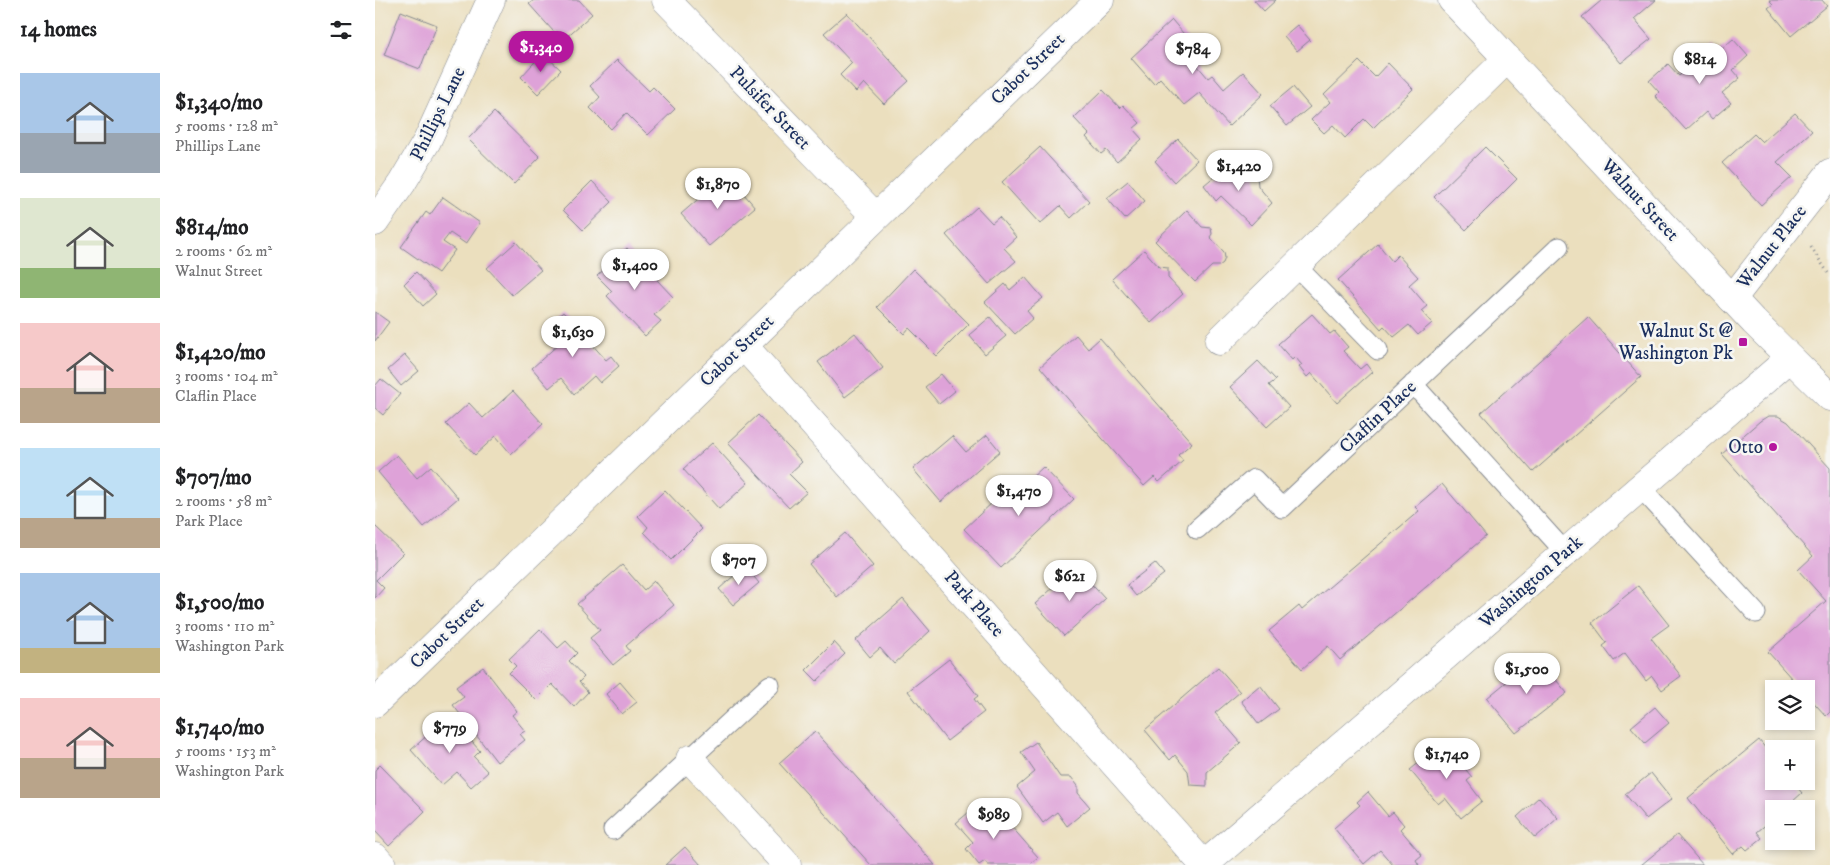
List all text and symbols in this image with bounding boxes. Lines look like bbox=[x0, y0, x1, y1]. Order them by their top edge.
icon: filters bbox=[327, 16, 355, 44]
text: 14 homes bbox=[20, 17, 97, 43]
street label: Cabot Street bbox=[986, 28, 1070, 110]
pin: $1,340 bbox=[500, 30, 582, 73]
pin: $784 bbox=[1163, 32, 1223, 75]
text: $1,340 bbox=[520, 37, 562, 57]
text: $784 bbox=[1176, 39, 1210, 59]
pin: $814 bbox=[1670, 42, 1730, 85]
text: $814 bbox=[1684, 49, 1716, 69]
street label: Pulsifer Street bbox=[725, 61, 815, 155]
street label: Phillips Lane bbox=[405, 63, 471, 165]
text: $1,340/mo bbox=[175, 90, 263, 116]
icon: home bbox=[60, 93, 120, 153]
text: 5 rooms · 128 m² bbox=[175, 116, 278, 136]
text: Phillips Lane bbox=[175, 136, 261, 156]
pin: $1,420 bbox=[1198, 150, 1280, 192]
street label: Walnut Street bbox=[1595, 153, 1684, 246]
text: $1,420 bbox=[1217, 156, 1261, 176]
pin: $1,870 bbox=[677, 168, 759, 210]
text: $1,870 bbox=[696, 174, 740, 194]
street label: Walnut Place bbox=[1732, 200, 1812, 294]
text: $814/mo bbox=[175, 215, 248, 241]
icon: home bbox=[60, 218, 120, 278]
text: 2 rooms · 62 m² bbox=[175, 241, 272, 261]
pin: $1,400 bbox=[594, 248, 676, 291]
text: $1,400 bbox=[612, 255, 658, 275]
text: Walnut Street bbox=[175, 261, 263, 281]
street label: Cabot Street bbox=[695, 310, 779, 392]
pin: $1,630 bbox=[532, 316, 614, 358]
place label: Walnut St @ Washington Pk bbox=[1617, 320, 1734, 365]
text: $1,630 bbox=[552, 322, 594, 342]
marker: Walnut St @ Washington Pk bbox=[1737, 336, 1749, 348]
text: $1,420/mo bbox=[175, 340, 266, 366]
icon: home bbox=[60, 343, 120, 403]
text: 3 rooms · 104 m² bbox=[175, 366, 278, 386]
street label: Claflin Place bbox=[1335, 375, 1421, 458]
text: Claflin Place bbox=[175, 386, 257, 406]
place label: Otto bbox=[1728, 436, 1763, 459]
marker: Otto bbox=[1767, 441, 1779, 453]
text: $707/mo bbox=[175, 465, 251, 491]
icon: home bbox=[60, 468, 120, 528]
pin: $1,470 bbox=[978, 474, 1060, 517]
text: $1,470 bbox=[997, 481, 1041, 501]
text: 2 rooms · 58 m² bbox=[175, 491, 272, 511]
text: Park Place bbox=[175, 511, 243, 531]
street label: Washington Park bbox=[1474, 530, 1588, 634]
pin: $707 bbox=[709, 544, 769, 586]
text: $707 bbox=[722, 550, 756, 570]
pin: $621 bbox=[1040, 560, 1100, 602]
street label: Park Place bbox=[939, 566, 1009, 642]
text: $621 bbox=[1055, 566, 1085, 586]
text: $1,500/mo bbox=[175, 590, 264, 616]
street label: Cabot Street bbox=[405, 592, 489, 674]
icon: home bbox=[60, 593, 120, 653]
text: 3 rooms · 110 m² bbox=[175, 616, 274, 636]
text: Washington Park bbox=[175, 636, 284, 656]
pin: $1,500 bbox=[1486, 652, 1568, 695]
text: $1,500 bbox=[1505, 659, 1549, 679]
map controls bbox=[1765, 680, 1815, 850]
button: layers bbox=[1765, 680, 1815, 730]
pin: $779 bbox=[420, 712, 480, 754]
text: $1,740/mo bbox=[175, 715, 264, 741]
icon: home bbox=[60, 718, 120, 778]
text: $779 bbox=[433, 718, 467, 738]
pin: $1,740 bbox=[1406, 738, 1488, 780]
button: + bbox=[1765, 740, 1815, 790]
text: 5 rooms · 153 m² bbox=[175, 741, 276, 761]
text: $1,740 bbox=[1425, 744, 1469, 764]
text: Washington Park bbox=[175, 761, 284, 781]
pin: $989 bbox=[964, 798, 1024, 840]
button: − bbox=[1765, 800, 1815, 850]
text: $989 bbox=[978, 804, 1010, 824]

